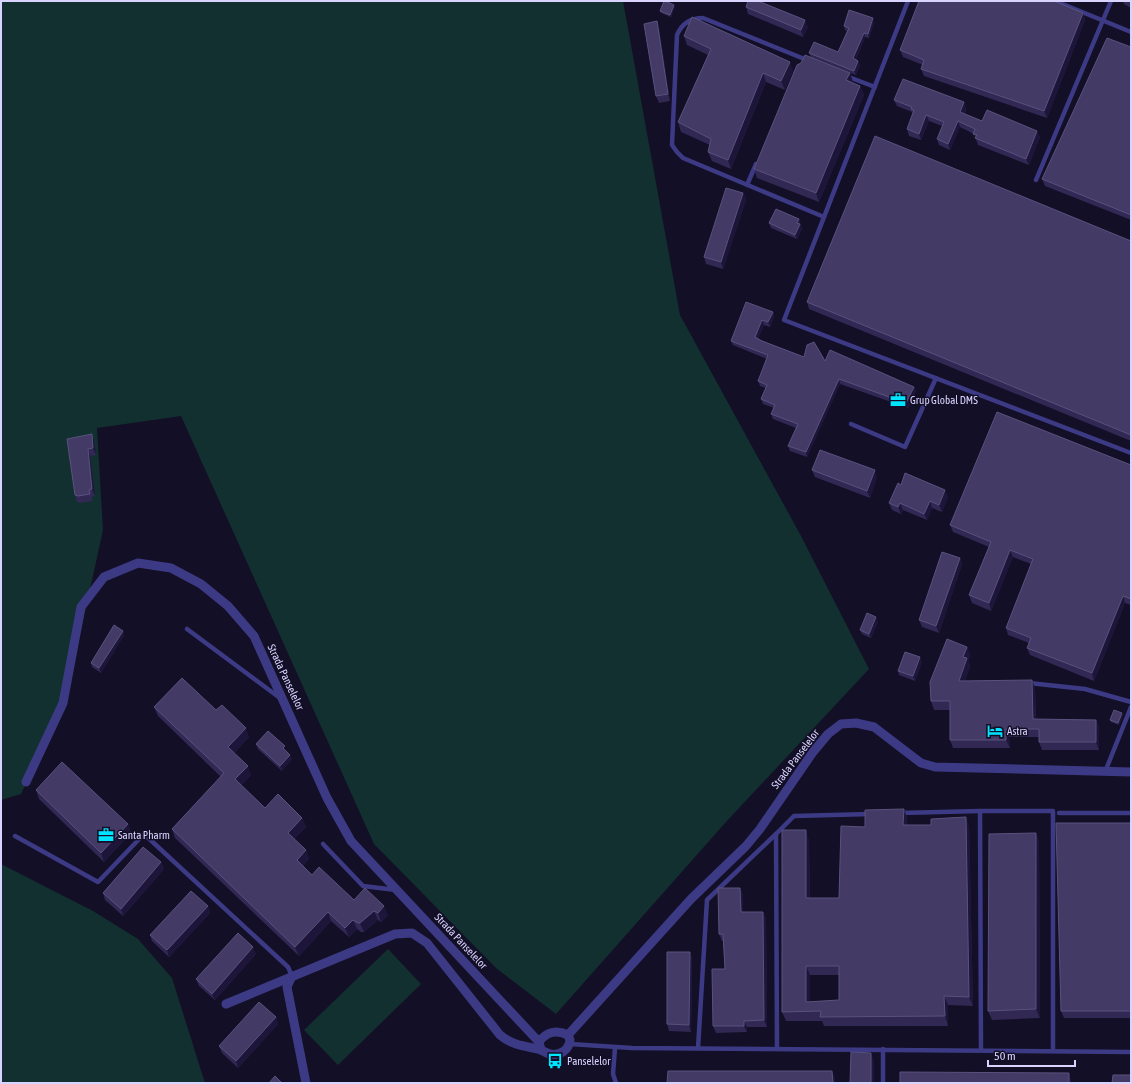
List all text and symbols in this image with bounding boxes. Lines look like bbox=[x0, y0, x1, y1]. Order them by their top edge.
office icon: Grup Global DMS bbox=[889, 391, 907, 409]
place label: Grup Global DMS bbox=[910, 394, 978, 406]
street label: Strada Panselelor bbox=[265, 642, 307, 713]
hotel icon: Astra bbox=[986, 722, 1004, 740]
place label: Astra bbox=[1007, 725, 1028, 737]
street label: Strada Panselelor bbox=[769, 726, 822, 791]
office icon: Santa Pharm bbox=[97, 826, 115, 844]
place label: Santa Pharm bbox=[118, 829, 170, 841]
street label: Strada Panselelor bbox=[432, 911, 490, 972]
scale bar bbox=[988, 1042, 1075, 1068]
text: 50 m bbox=[994, 1049, 1016, 1063]
bus stop icon: Panselelor bbox=[546, 1052, 564, 1070]
place label: Panselelor bbox=[567, 1055, 611, 1067]

